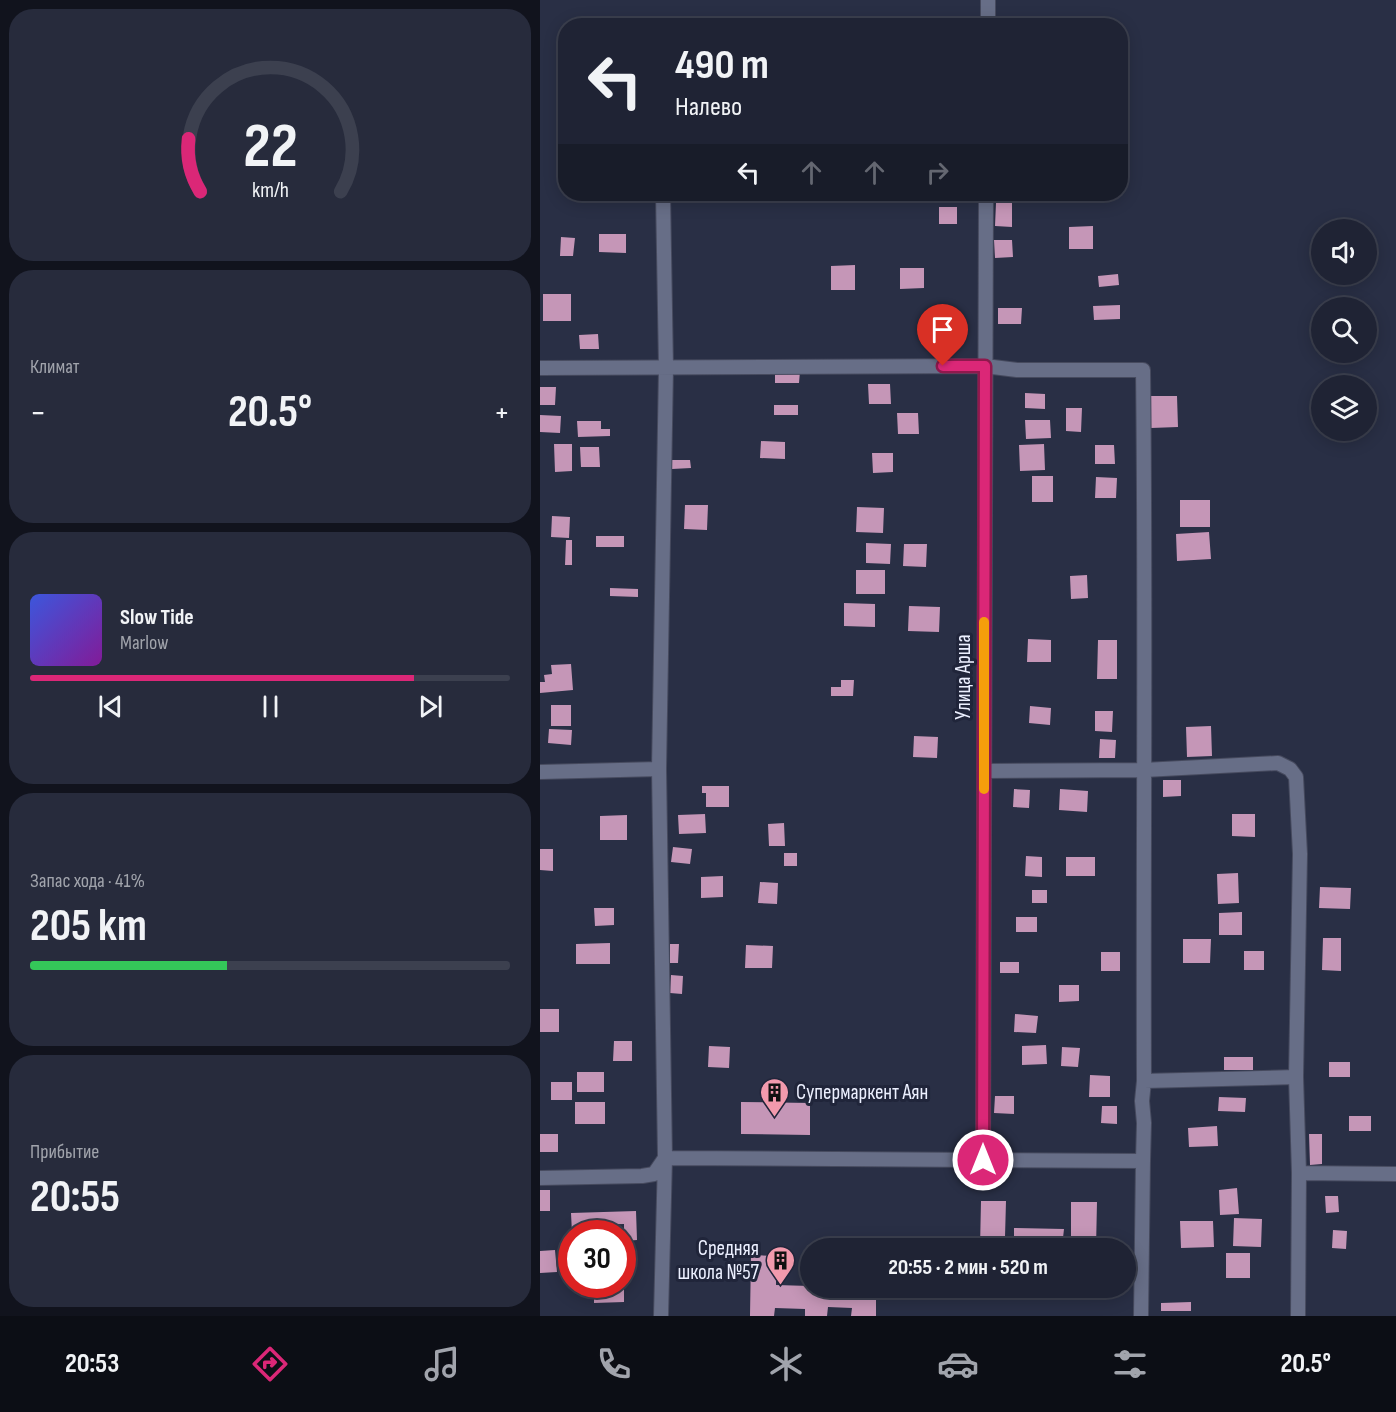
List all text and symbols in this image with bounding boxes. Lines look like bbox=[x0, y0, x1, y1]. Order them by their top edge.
text: 490 m bbox=[675, 40, 769, 91]
icon: left bbox=[576, 42, 654, 120]
text: Налево bbox=[675, 91, 742, 123]
text: 22 bbox=[243, 110, 297, 185]
icon: left bbox=[732, 156, 765, 189]
icon: ahead bbox=[795, 156, 828, 189]
icon: ahead bbox=[858, 156, 891, 189]
icon: right bbox=[921, 156, 954, 189]
text: km/h bbox=[251, 179, 289, 204]
map controls bbox=[1311, 219, 1377, 441]
button: sound bbox=[1311, 219, 1377, 285]
button: search bbox=[1311, 297, 1377, 363]
pin bbox=[917, 304, 968, 366]
icon: arrive bbox=[926, 313, 959, 346]
text: Климат bbox=[30, 355, 80, 379]
button: layers bbox=[1311, 375, 1377, 441]
text: 20.5° bbox=[228, 385, 312, 440]
text: − bbox=[30, 393, 46, 433]
text: + bbox=[494, 393, 510, 433]
text: Slow Tide bbox=[120, 604, 194, 631]
text: Marlow bbox=[120, 631, 168, 655]
street label: Улица Арша bbox=[951, 634, 976, 720]
icon: previous bbox=[94, 690, 127, 723]
icon: pause bbox=[254, 690, 287, 723]
icon: next bbox=[414, 690, 447, 723]
text: Запас хода · 41% bbox=[30, 869, 145, 893]
text: 205 km bbox=[30, 899, 147, 954]
building icon: Супермаркент Аян bbox=[759, 1076, 791, 1118]
place label: Супермаркент Аян bbox=[796, 1080, 928, 1105]
position arrow bbox=[951, 1128, 1015, 1192]
text: Прибытие bbox=[30, 1140, 99, 1164]
text: 20:55 bbox=[30, 1170, 120, 1225]
speed limit sign: 30 bbox=[558, 1220, 636, 1298]
place label: Средняя школа №57 bbox=[677, 1236, 760, 1285]
building icon: Средняя школа №57 bbox=[764, 1244, 796, 1286]
text: 20:55 · 2 мин · 520 m bbox=[888, 1254, 1048, 1281]
icon: directions bbox=[249, 1343, 291, 1385]
icon: music bbox=[421, 1343, 463, 1385]
icon: phone bbox=[593, 1343, 635, 1385]
icon: climate bbox=[765, 1343, 807, 1385]
icon: car bbox=[937, 1343, 979, 1385]
icon: filters bbox=[1109, 1343, 1151, 1385]
text: 20:53 bbox=[65, 1348, 119, 1380]
text: 20.5° bbox=[1281, 1348, 1331, 1380]

